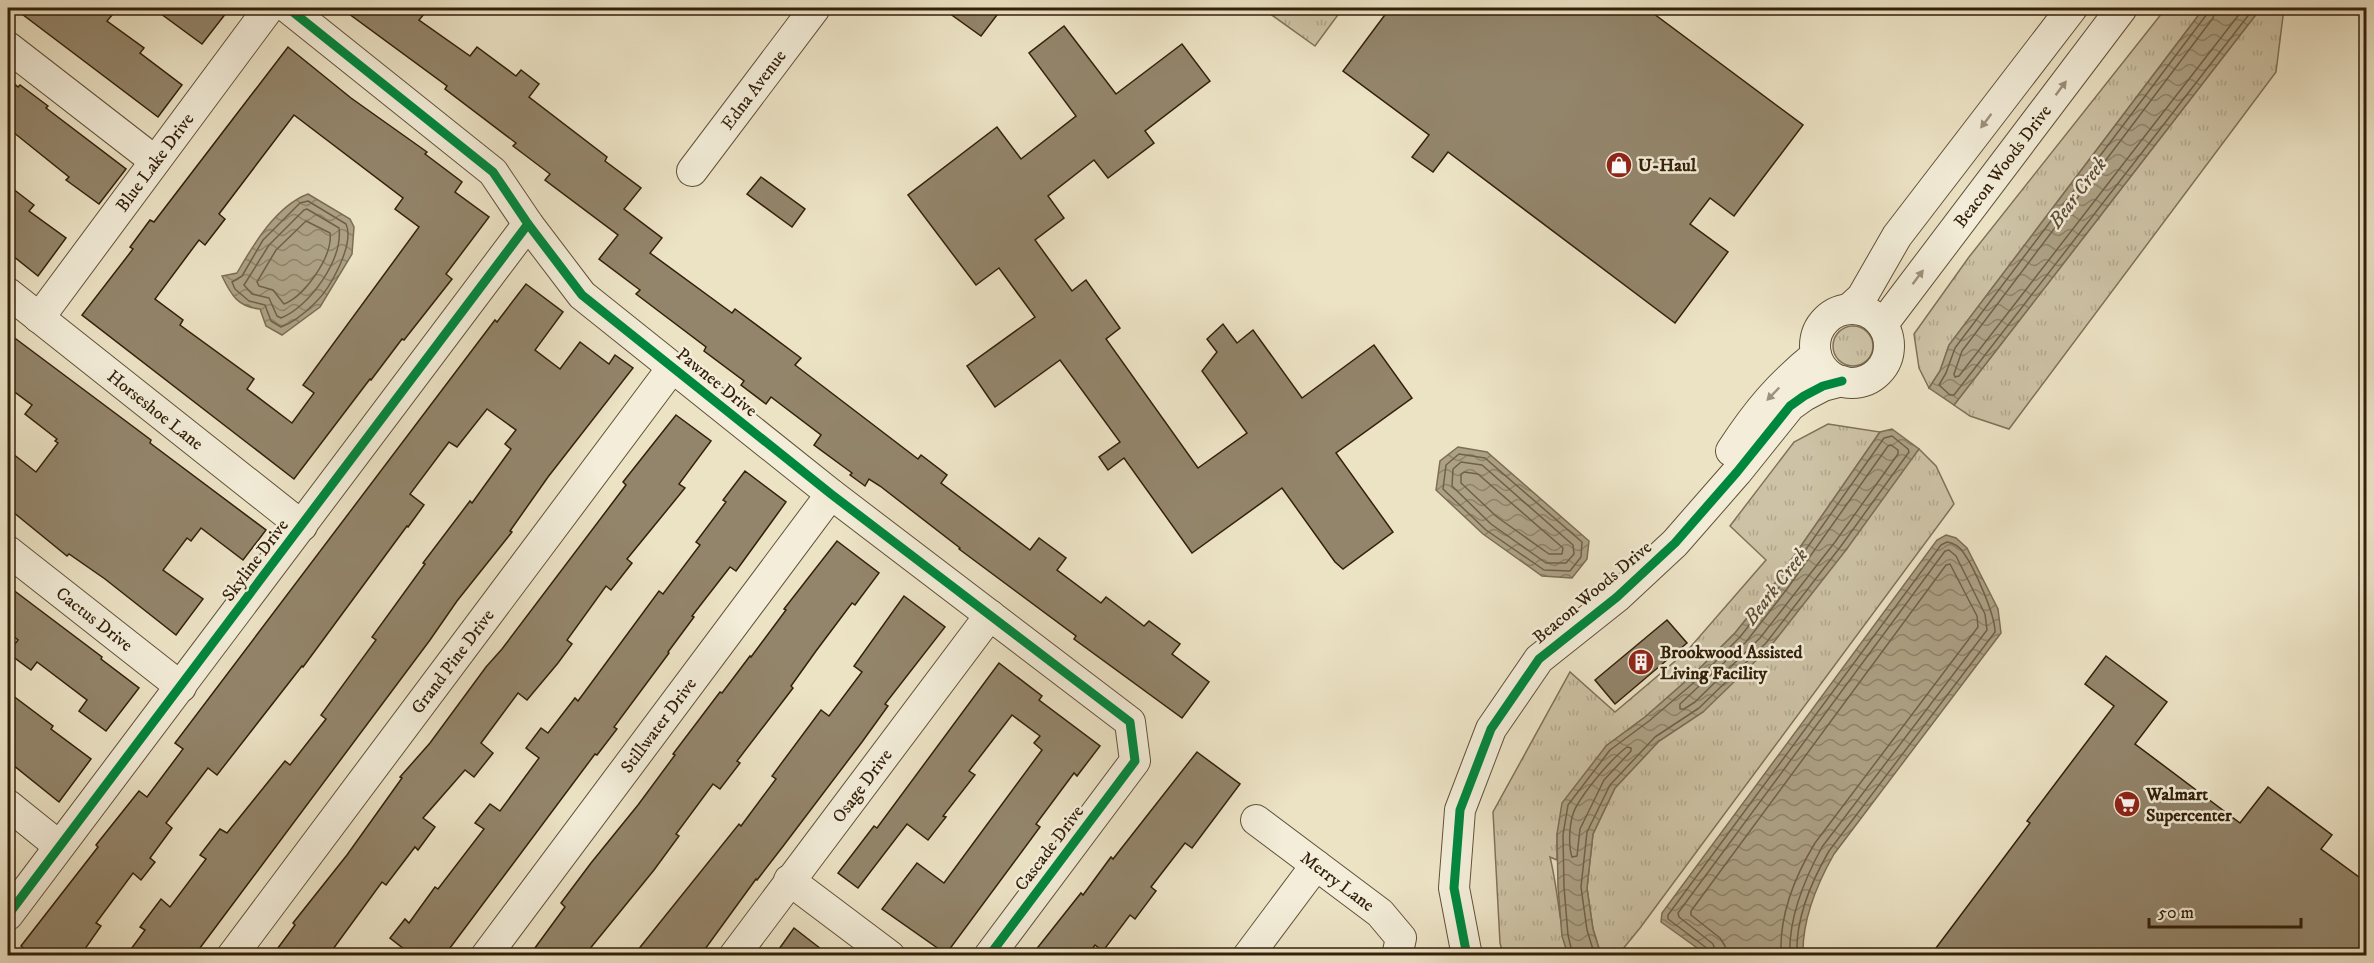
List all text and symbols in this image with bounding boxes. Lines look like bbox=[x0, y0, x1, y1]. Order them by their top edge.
street label: Edna Avenue bbox=[717, 46, 792, 135]
one-way arrow bbox=[2054, 81, 2066, 96]
street label: Beacon Woods Drive bbox=[1950, 101, 2057, 233]
street label: Blue Lake Drive bbox=[112, 109, 199, 217]
one-way arrow bbox=[1979, 113, 1992, 129]
shop icon: U-Haul bbox=[1604, 150, 1634, 180]
water label: Bear Creek bbox=[2043, 152, 2113, 234]
place label: U-Haul bbox=[1638, 155, 1697, 177]
one-way arrow bbox=[1912, 270, 1924, 286]
street label: Pawnee Drive bbox=[671, 343, 761, 422]
street label: Horseshoe Lane bbox=[102, 366, 207, 455]
one-way arrow bbox=[1766, 387, 1780, 401]
street label: Skyline Drive bbox=[218, 515, 294, 606]
street label: Beacon Woods Drive bbox=[1529, 537, 1657, 649]
water label: Beark Creek bbox=[1738, 543, 1814, 631]
street label: Cactus Drive bbox=[51, 583, 137, 657]
street label: Grand Pine Drive bbox=[407, 605, 500, 719]
place label: Brookwood Assisted Living Facility bbox=[1660, 642, 1804, 685]
building icon: Brookwood Assisted Living Facility bbox=[1626, 647, 1656, 677]
street label: Stillwater Drive bbox=[616, 674, 702, 778]
street label: Osage Drive bbox=[828, 745, 897, 828]
place label: Walmart Supercenter bbox=[2145, 784, 2232, 827]
supermarket icon: Walmart Supercenter bbox=[2112, 789, 2142, 819]
street label: Cascade Drive bbox=[1010, 801, 1089, 896]
street label: Merry Lane bbox=[1296, 847, 1378, 917]
scale bar bbox=[2149, 891, 2300, 929]
text: 50 m bbox=[2158, 902, 2194, 924]

